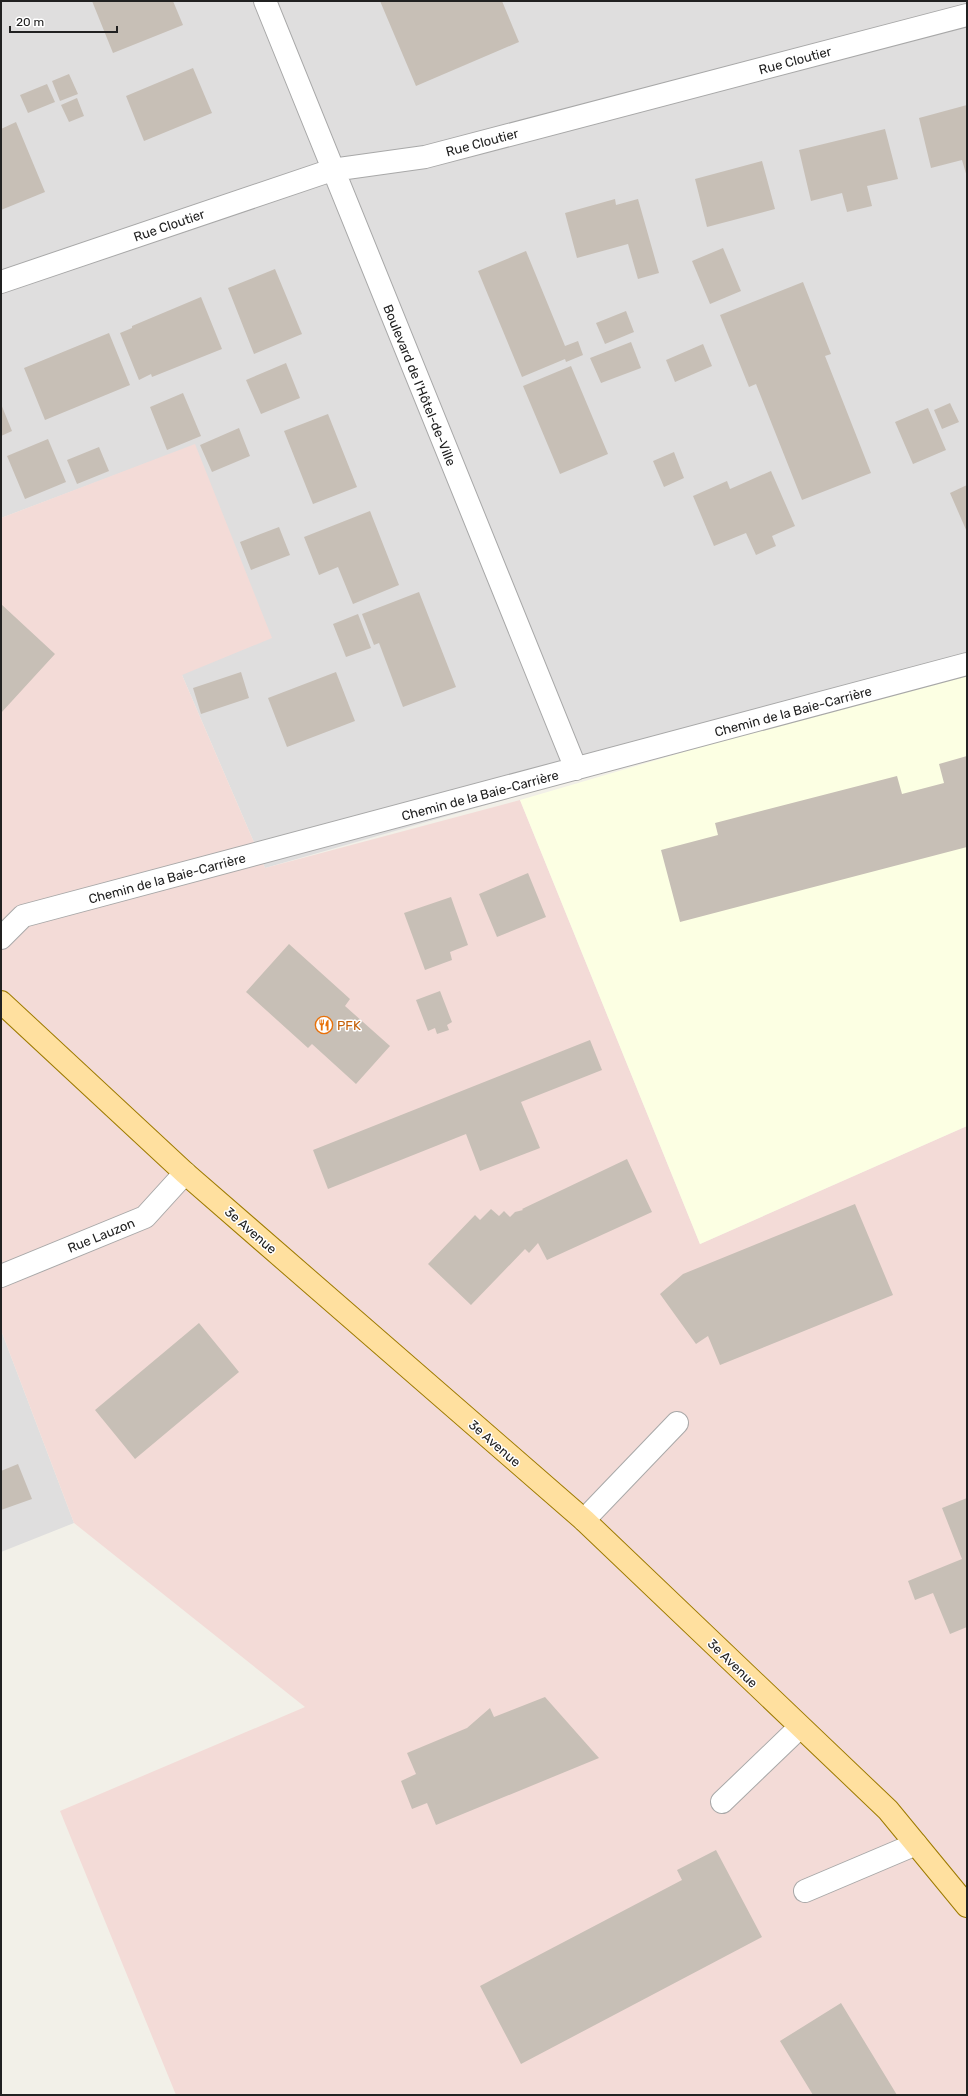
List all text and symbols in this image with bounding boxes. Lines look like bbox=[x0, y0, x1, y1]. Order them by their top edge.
scale bar bbox=[10, 8, 117, 34]
text: 20 m bbox=[16, 15, 44, 29]
street label: Rue Cloutier bbox=[757, 44, 833, 77]
street label: Rue Cloutier bbox=[444, 126, 520, 159]
street label: Rue Cloutier bbox=[132, 206, 207, 245]
street label: Boulevard de l'Hôtel-de-Ville bbox=[380, 302, 459, 468]
street label: Chemin de la Baie-Carrière bbox=[713, 683, 873, 740]
street label: Chemin de la Baie-Carrière bbox=[400, 767, 560, 824]
street label: Chemin de la Baie-Carrière bbox=[87, 850, 247, 907]
restaurant icon: PFK bbox=[314, 1015, 334, 1035]
place label: PFK bbox=[337, 1018, 361, 1033]
street label: 3e Avenue bbox=[222, 1204, 280, 1257]
street label: Rue Lauzon bbox=[65, 1215, 137, 1256]
street label: 3e Avenue bbox=[466, 1417, 524, 1470]
street label: 3e Avenue bbox=[705, 1636, 761, 1691]

